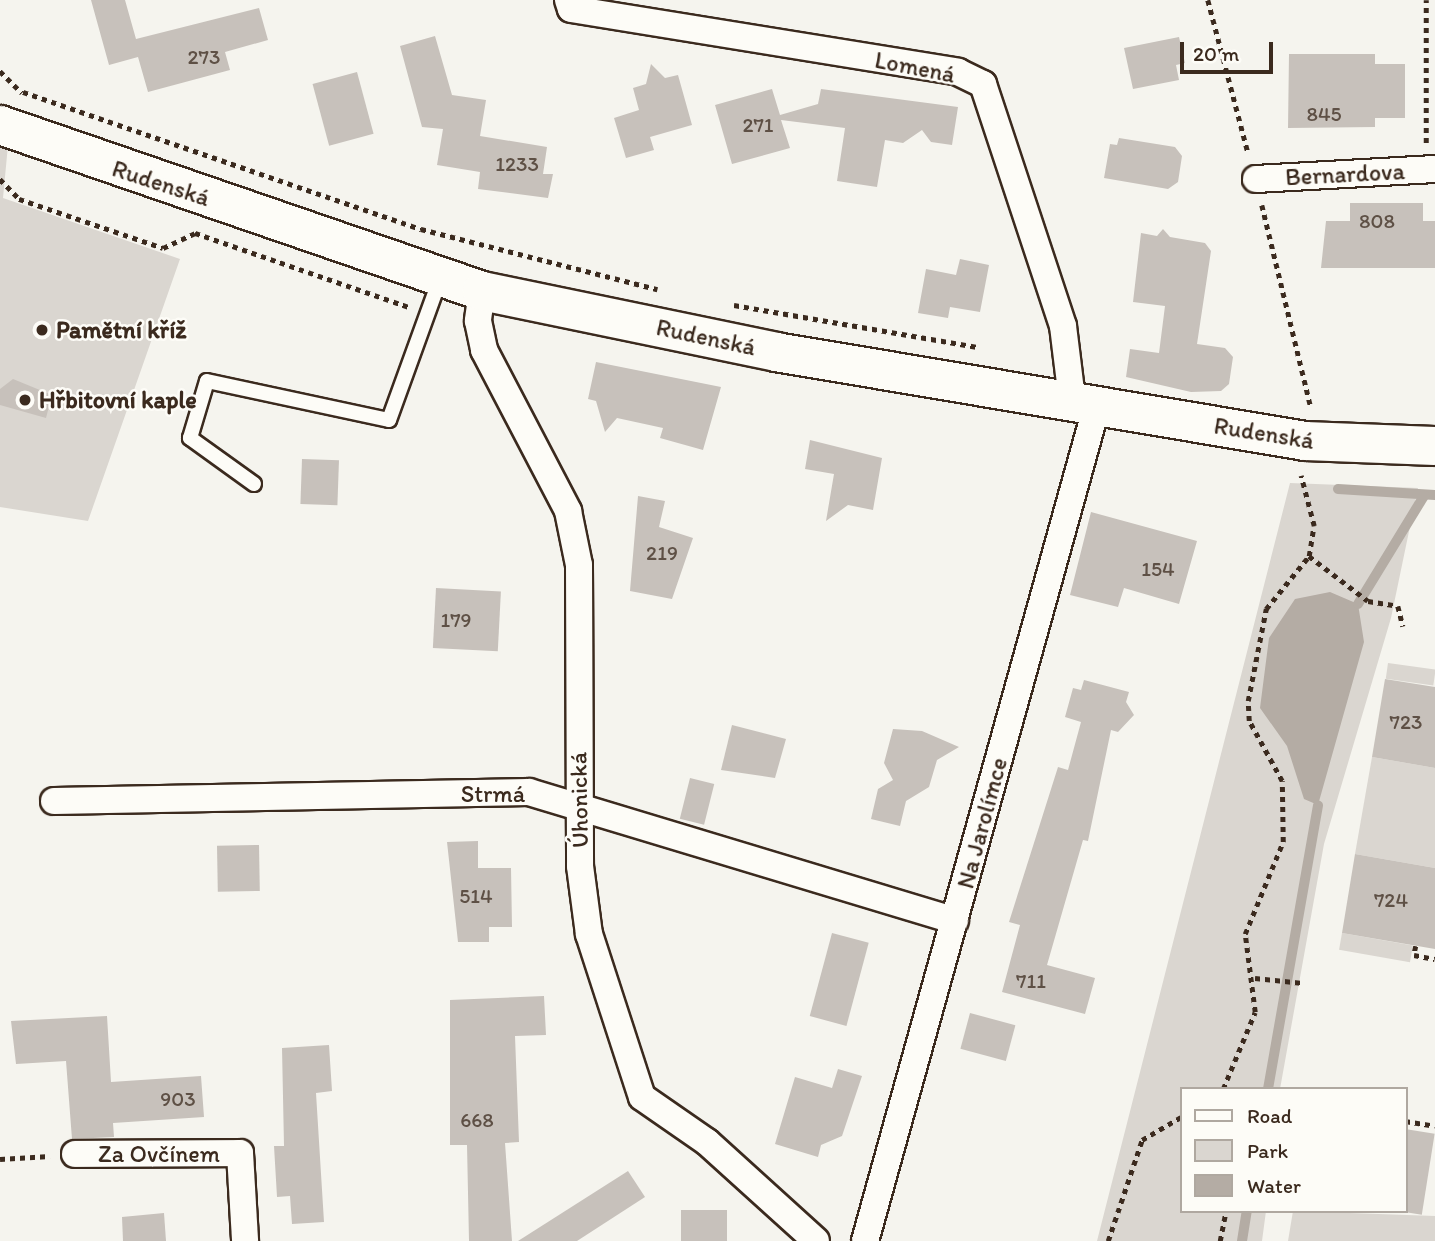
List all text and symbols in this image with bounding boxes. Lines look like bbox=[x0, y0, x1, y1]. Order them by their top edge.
scale bar bbox=[1183, 28, 1276, 72]
text: 20 m bbox=[1193, 41, 1239, 66]
house number: 273 bbox=[188, 44, 220, 70]
street label: Lomená bbox=[872, 45, 958, 89]
house number: 845 bbox=[1306, 101, 1342, 127]
house number: 271 bbox=[742, 112, 774, 138]
house number: 1233 bbox=[495, 151, 539, 177]
street label: Rudenská bbox=[109, 154, 213, 212]
street label: Bernardova bbox=[1284, 156, 1406, 192]
house number: 808 bbox=[1359, 208, 1395, 234]
street label: Rudenská bbox=[654, 312, 758, 362]
place label: Pamětní kříž bbox=[56, 316, 186, 344]
marker: Pamětní kříž bbox=[34, 322, 50, 338]
place label: Hřbitovní kaple bbox=[39, 386, 196, 414]
marker: Hřbitovní kaple bbox=[17, 392, 33, 408]
street label: Rudenská bbox=[1212, 411, 1316, 455]
house number: 219 bbox=[646, 540, 678, 566]
house number: 154 bbox=[1141, 556, 1175, 582]
house number: 179 bbox=[440, 607, 472, 633]
house number: 723 bbox=[1390, 709, 1422, 735]
street label: Úhonická bbox=[564, 752, 594, 848]
street label: Na Jarolímce bbox=[951, 754, 1013, 892]
street label: Strmá bbox=[461, 780, 525, 808]
house number: 514 bbox=[459, 883, 493, 909]
house number: 724 bbox=[1374, 887, 1408, 913]
house number: 711 bbox=[1016, 968, 1046, 994]
house number: 903 bbox=[160, 1086, 196, 1112]
legend bbox=[1180, 1087, 1407, 1213]
text: Road bbox=[1247, 1103, 1292, 1128]
house number: 668 bbox=[460, 1107, 494, 1133]
text: Park bbox=[1247, 1138, 1288, 1163]
street label: Za Ovčínem bbox=[98, 1140, 220, 1168]
text: Water bbox=[1247, 1173, 1301, 1198]

